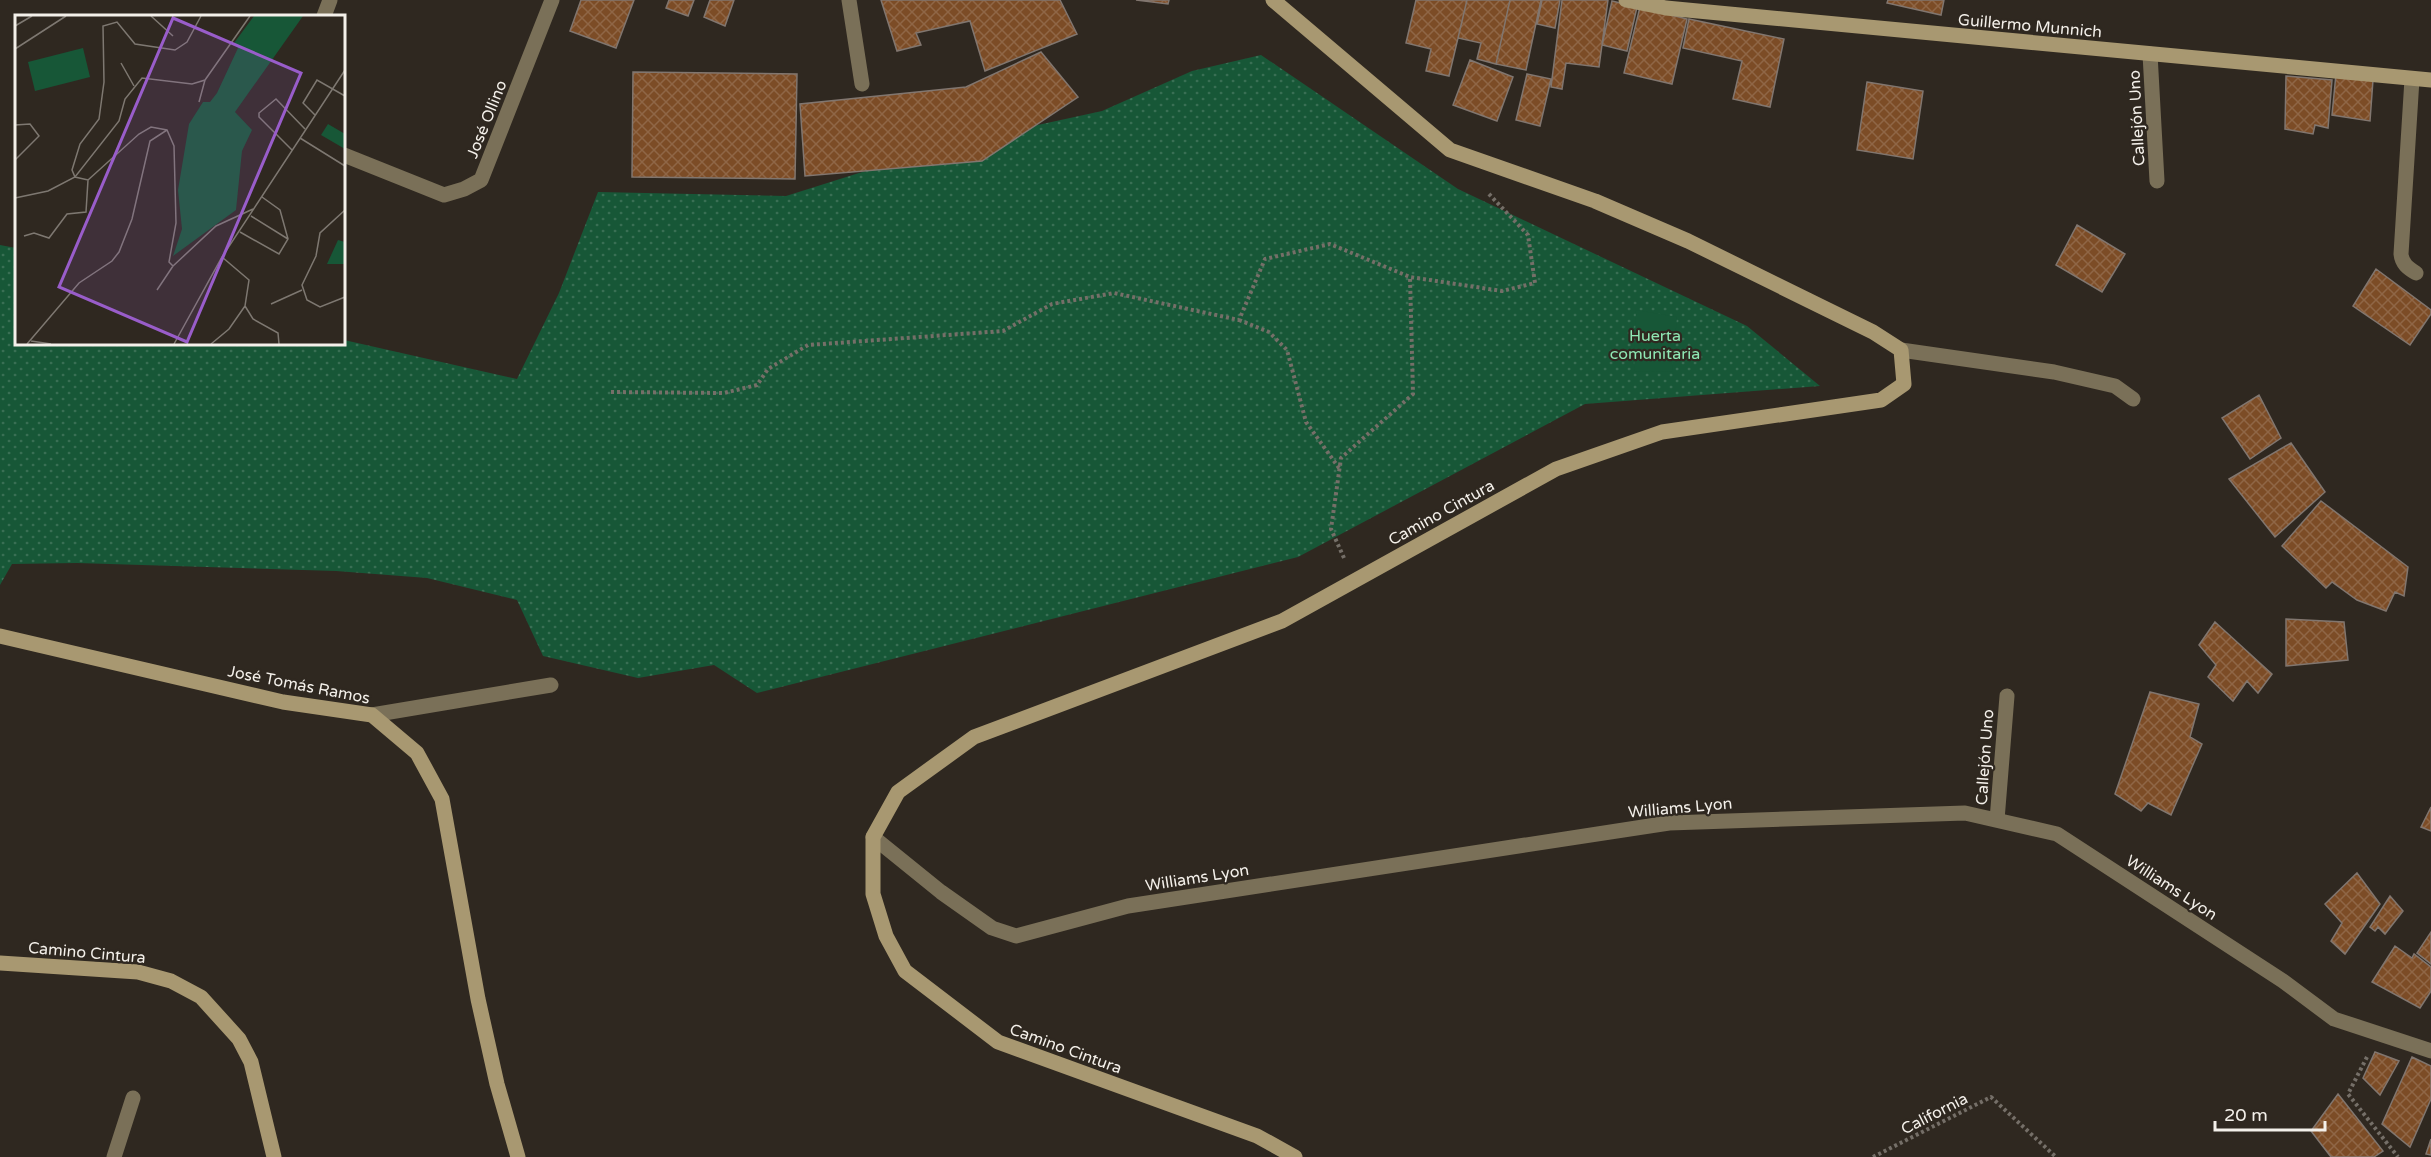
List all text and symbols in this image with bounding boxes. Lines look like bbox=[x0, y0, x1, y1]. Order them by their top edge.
street label: Guillermo Munnich bbox=[1957, 10, 2103, 42]
inset map bbox=[15, 15, 345, 345]
street label: Callejón Uno bbox=[2124, 69, 2150, 166]
street label: José Ollino bbox=[462, 77, 512, 161]
park label: Huerta comunitaria bbox=[1610, 326, 1700, 364]
street label: Camino Cintura bbox=[1385, 476, 1498, 550]
street label: José Tomás Ramos bbox=[226, 661, 372, 709]
street label: Callejón Uno bbox=[1972, 708, 1998, 806]
street label: Williams Lyon bbox=[1627, 793, 1733, 823]
street label: Williams Lyon bbox=[2122, 851, 2221, 925]
street label: Williams Lyon bbox=[1144, 860, 1250, 896]
street label: Camino Cintura bbox=[27, 938, 147, 968]
street label: Camino Cintura bbox=[1007, 1019, 1125, 1079]
street label: California bbox=[1898, 1089, 1971, 1139]
scale bar bbox=[2215, 1094, 2324, 1132]
text: 20 m bbox=[2224, 1104, 2268, 1126]

